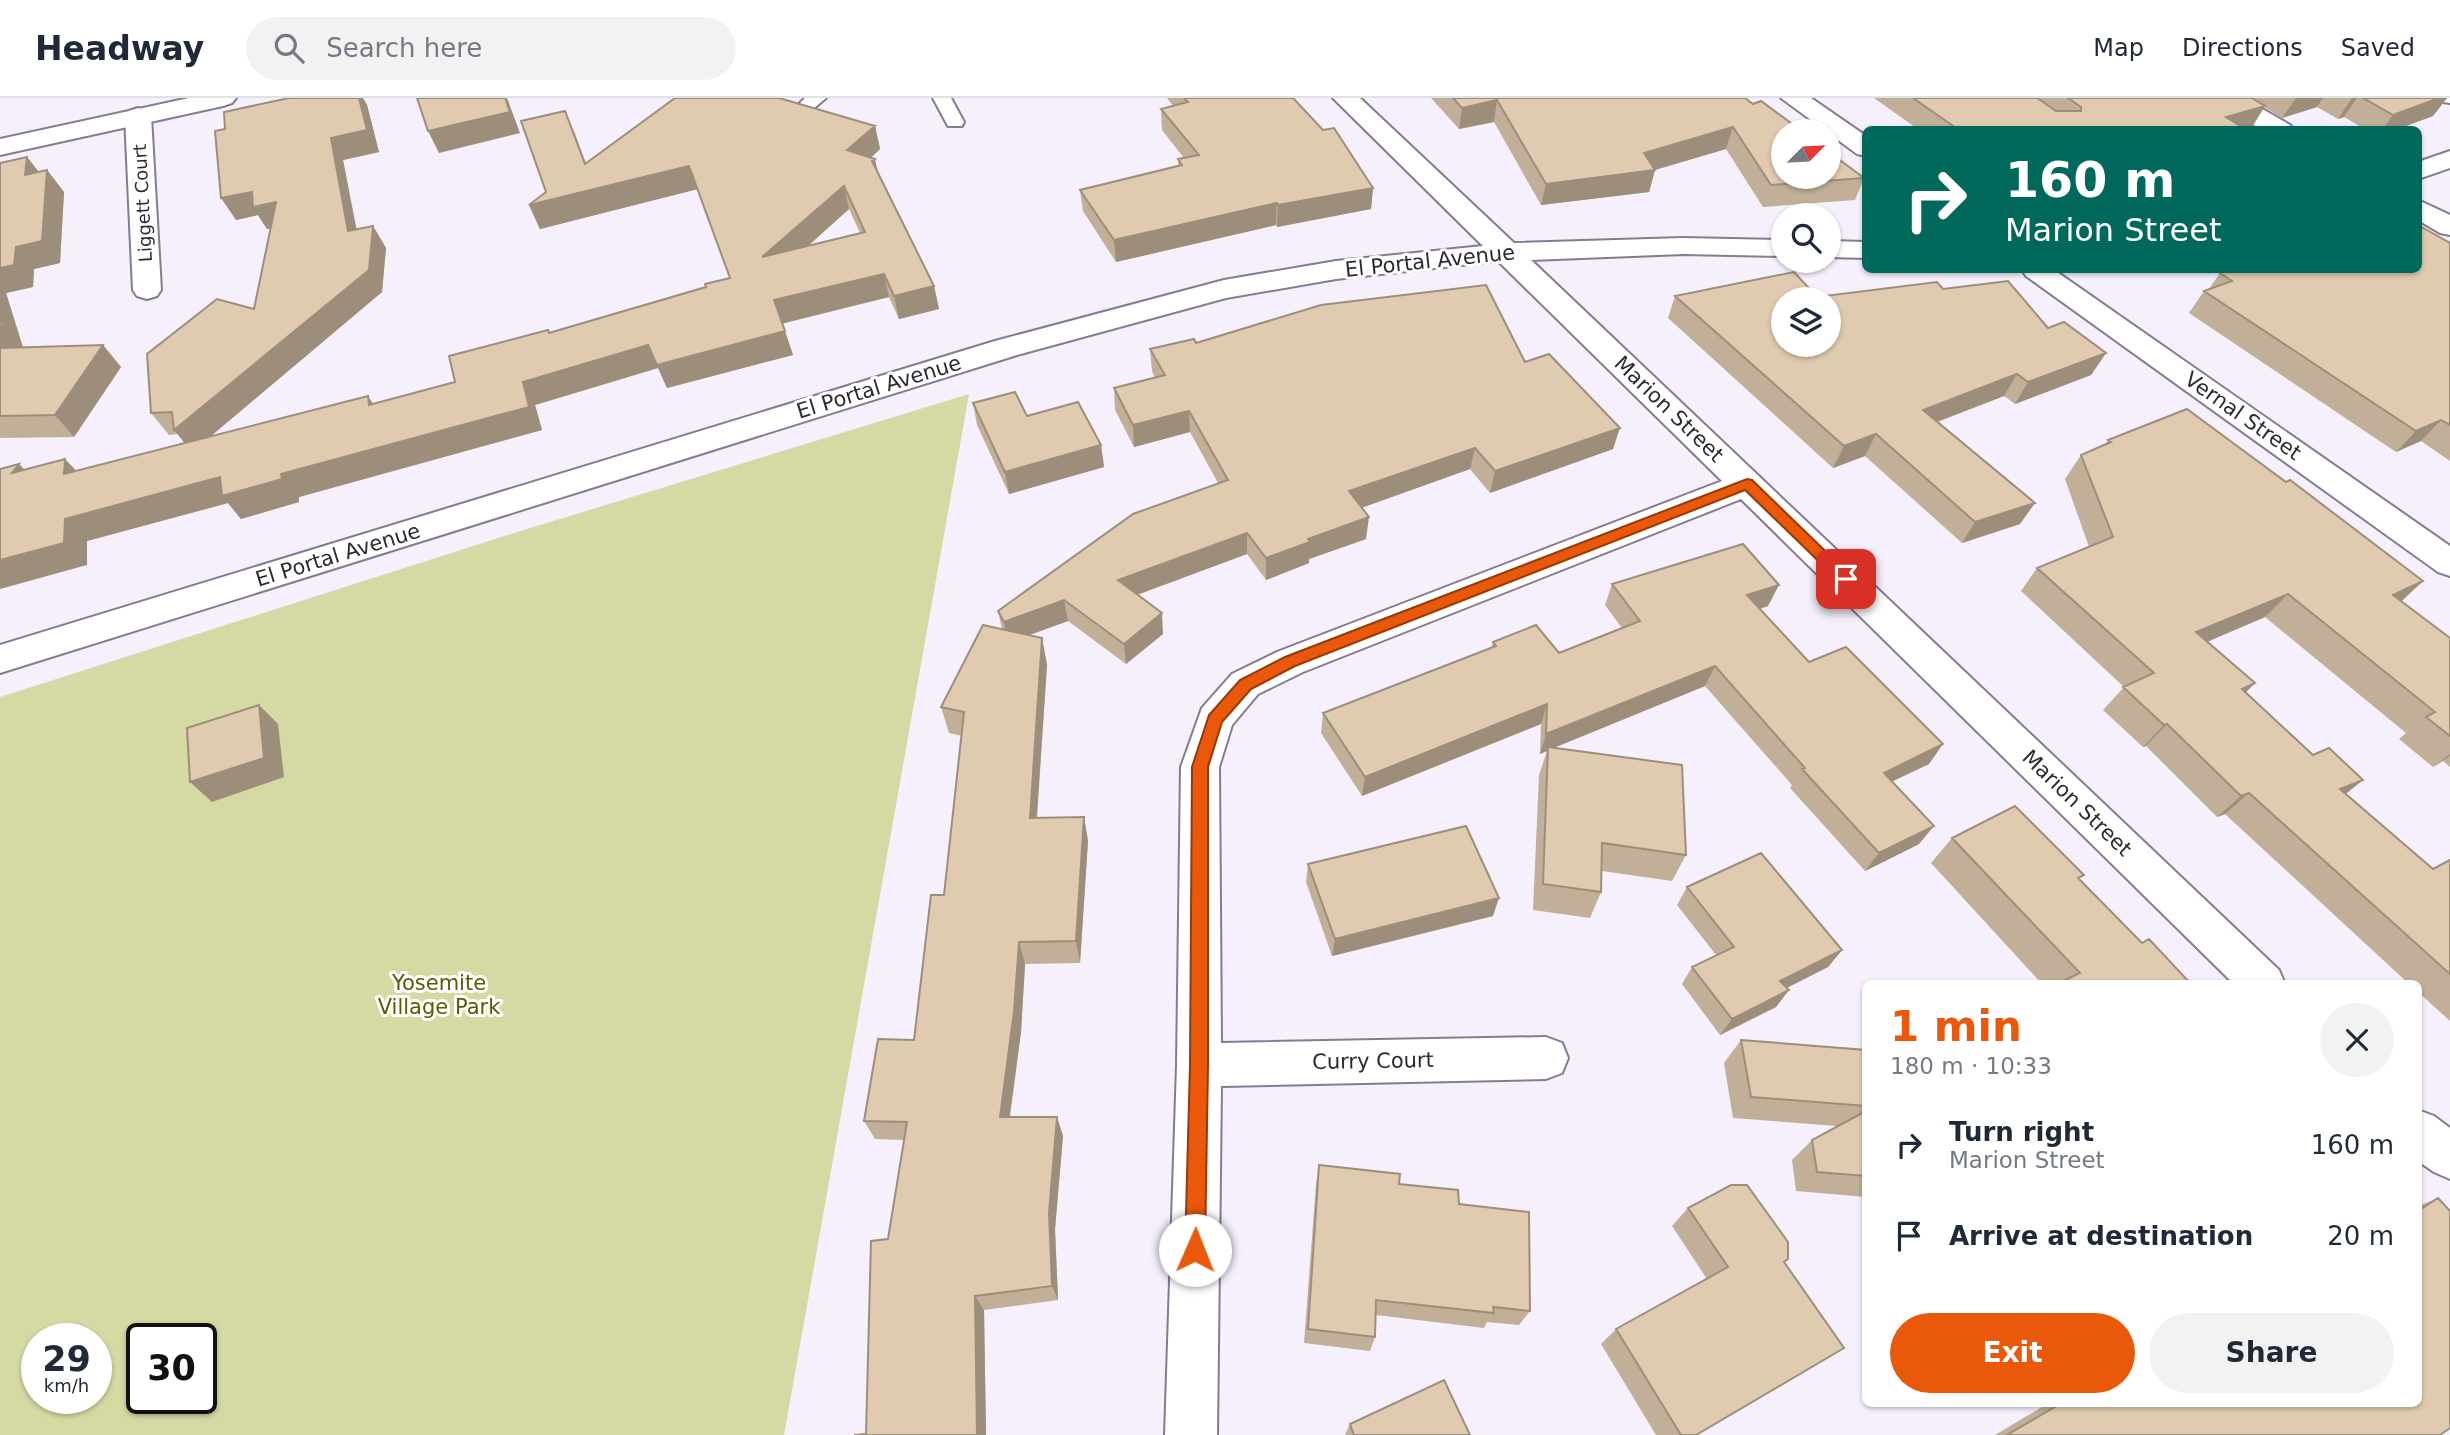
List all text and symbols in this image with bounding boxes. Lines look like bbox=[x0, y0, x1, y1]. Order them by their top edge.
search box bbox=[246, 17, 736, 80]
text: Headway bbox=[35, 29, 204, 68]
icon: search bbox=[270, 29, 308, 67]
text: Search here bbox=[326, 33, 482, 63]
text: Map bbox=[2093, 34, 2144, 62]
text: Directions bbox=[2182, 34, 2303, 62]
text: Saved bbox=[2341, 34, 2415, 62]
north arrow bbox=[1771, 119, 1841, 189]
map controls bbox=[1771, 119, 1841, 357]
street label: Liggett Court bbox=[129, 143, 156, 263]
text: 160 m bbox=[2005, 152, 2175, 209]
icon: right bbox=[1890, 154, 1981, 245]
button: search bbox=[1771, 203, 1841, 273]
text: Marion Street bbox=[2005, 211, 2222, 249]
street label: El Portal Avenue bbox=[1344, 240, 1516, 282]
button: layers bbox=[1771, 287, 1841, 357]
street label: El Portal Avenue bbox=[794, 351, 964, 423]
street label: Marion Street bbox=[1610, 351, 1728, 467]
street label: Vernal Street bbox=[2180, 367, 2306, 465]
street label: El Portal Avenue bbox=[253, 519, 423, 591]
pin bbox=[1816, 549, 1876, 609]
icon: arrive bbox=[1827, 560, 1865, 598]
street label: Marion Street bbox=[2018, 745, 2136, 861]
park label: Yosemite Village Park bbox=[378, 971, 501, 1019]
text: 1 min bbox=[1890, 1002, 2022, 1051]
button: close bbox=[2320, 1003, 2394, 1077]
street label: Curry Court bbox=[1312, 1048, 1434, 1074]
text: 180 m · 10:33 bbox=[1890, 1053, 2052, 1079]
text: Turn right bbox=[1949, 1117, 2094, 1147]
icon: right bbox=[1890, 1126, 1928, 1164]
text: 160 m bbox=[2311, 1130, 2394, 1160]
text: Marion Street bbox=[1949, 1147, 2105, 1173]
position arrow bbox=[1158, 1213, 1232, 1287]
icon: arrive bbox=[1890, 1217, 1928, 1255]
text: Arrive at destination bbox=[1949, 1221, 2253, 1251]
text: 20 m bbox=[2327, 1221, 2394, 1251]
button: Exit bbox=[1890, 1313, 2135, 1393]
button: Share bbox=[2149, 1313, 2394, 1393]
speed limit sign: 30 bbox=[126, 1323, 217, 1414]
text: 29 bbox=[42, 1339, 91, 1379]
text: km/h bbox=[44, 1375, 89, 1396]

